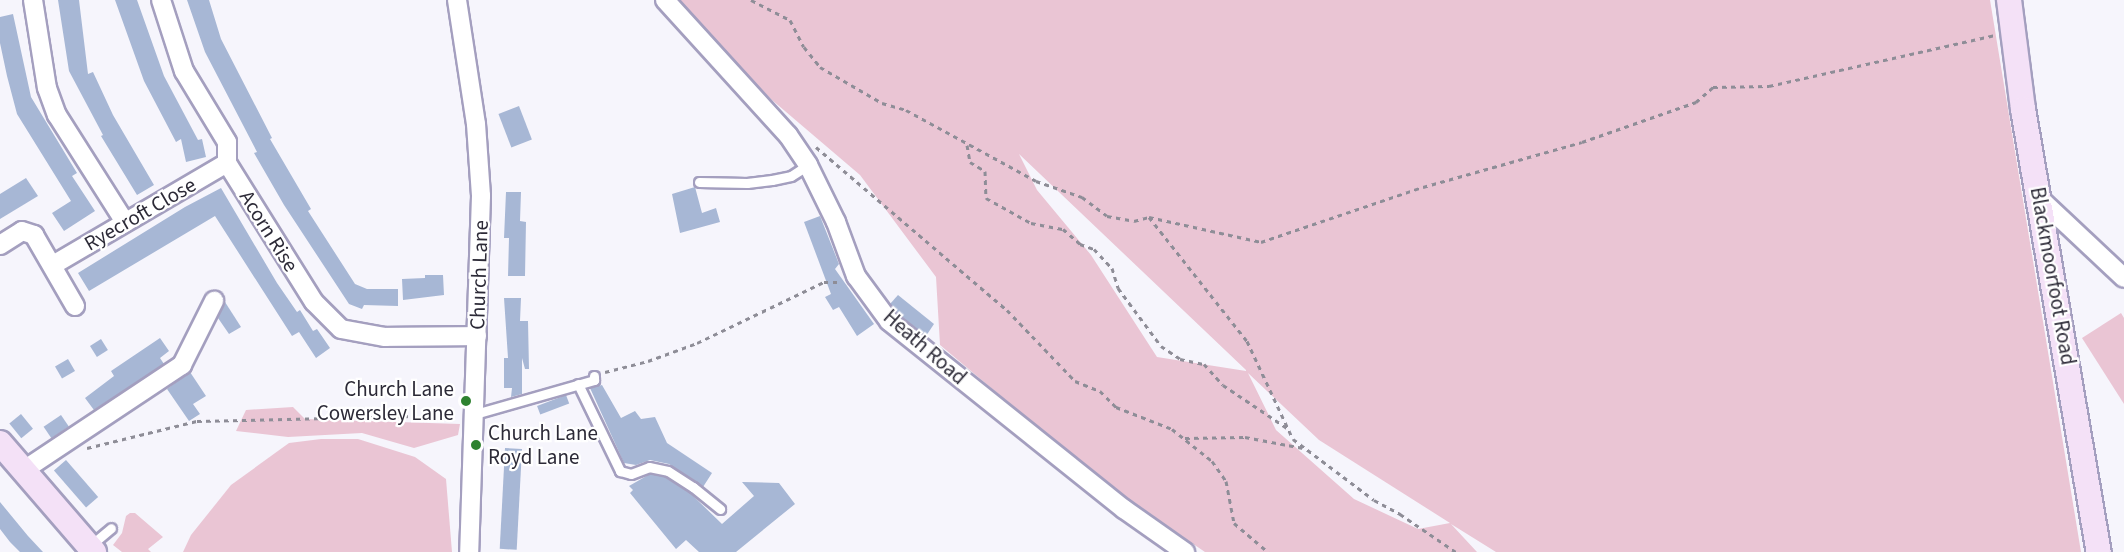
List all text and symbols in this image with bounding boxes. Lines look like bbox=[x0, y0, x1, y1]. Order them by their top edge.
street label: Ryecroft Close bbox=[80, 172, 200, 256]
street label: Blackmoorfoot Road bbox=[2025, 185, 2081, 367]
street label: Acorn Rise bbox=[234, 186, 304, 276]
street label: Church Lane bbox=[464, 220, 494, 330]
street label: Heath Road bbox=[878, 304, 972, 390]
place label: Church Lane Cowersley Lane bbox=[317, 376, 454, 426]
marker: Church Lane Cowersley Lane bbox=[459, 394, 473, 408]
place label: Church Lane Royd Lane bbox=[488, 420, 598, 470]
marker: Church Lane Royd Lane bbox=[469, 438, 483, 452]

